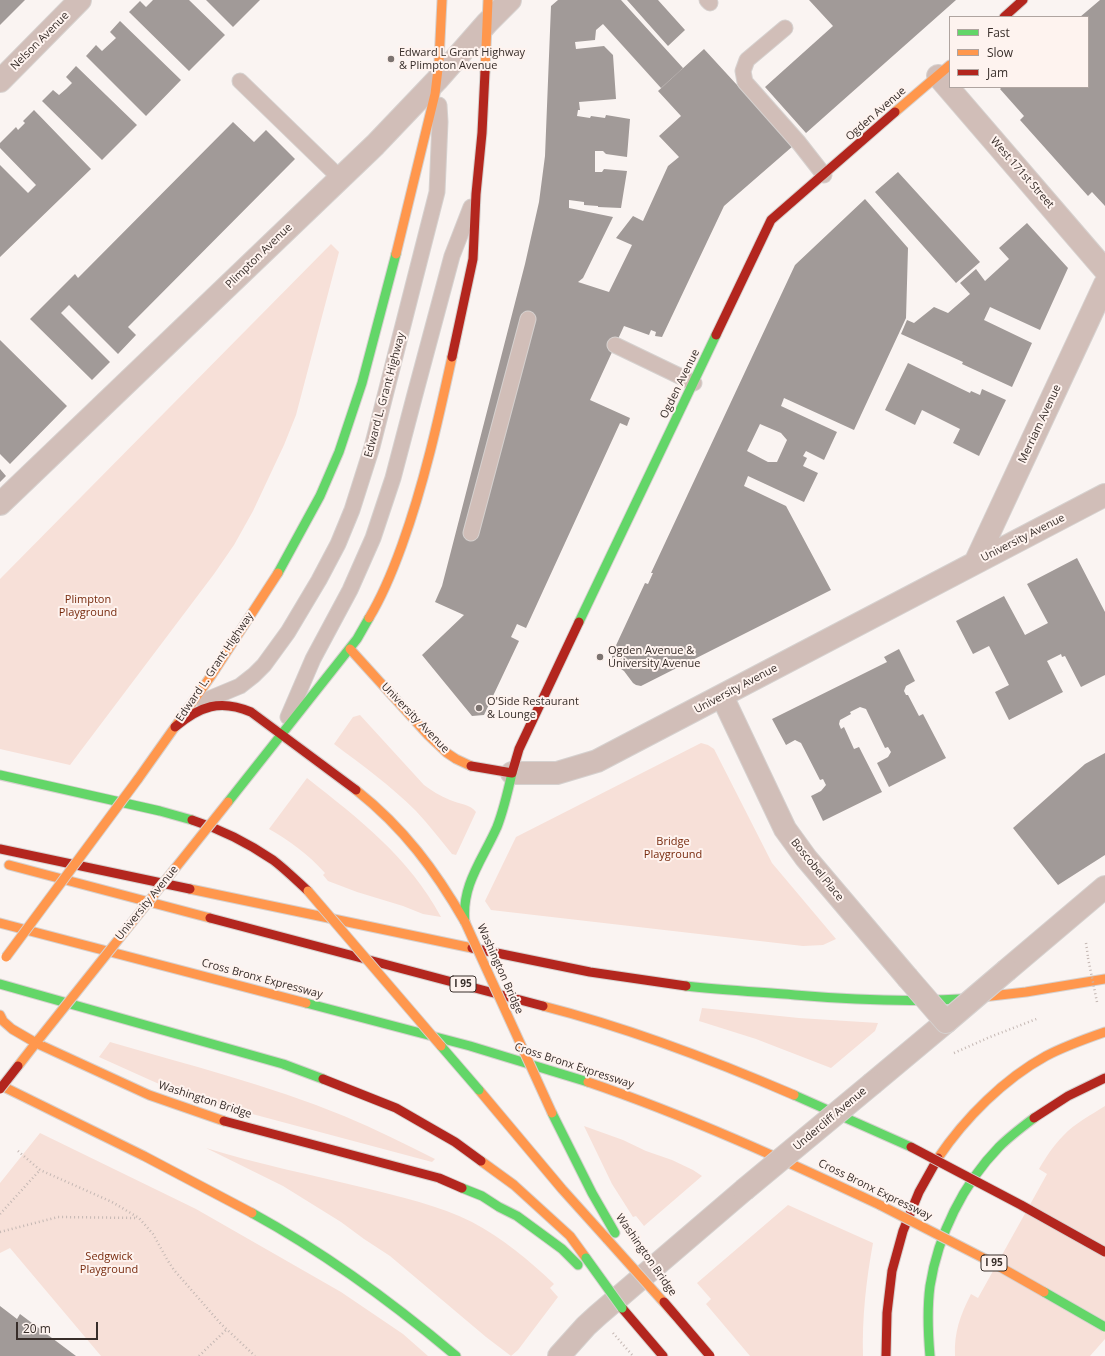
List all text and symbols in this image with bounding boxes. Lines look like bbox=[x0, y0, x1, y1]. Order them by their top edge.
street label: Nelson Avenue bbox=[8, 9, 72, 73]
legend bbox=[949, 16, 1089, 88]
text: Fast bbox=[987, 24, 1010, 41]
text: Slow bbox=[987, 44, 1013, 61]
place label: Edward L Grant Highway & Plimpton Avenue bbox=[399, 46, 525, 72]
marker: Edward L Grant Highway & Plimpton Avenue bbox=[386, 54, 396, 64]
text: Jam bbox=[987, 64, 1008, 81]
street label: Ogden Avenue bbox=[843, 84, 909, 144]
street label: West 171st Street bbox=[988, 135, 1056, 211]
street label: Plimpton Avenue bbox=[223, 221, 295, 291]
street label: Edward L. Grant Highway bbox=[362, 331, 408, 459]
street label: Ogden Avenue bbox=[658, 347, 702, 421]
street label: Merriam Avenue bbox=[1016, 383, 1064, 465]
street label: University Avenue bbox=[979, 511, 1067, 565]
park label: Plimpton Playground bbox=[59, 593, 117, 619]
street label: Edward L. Grant Highway bbox=[173, 610, 257, 724]
place label: Ogden Avenue & University Avenue bbox=[608, 644, 700, 670]
marker: Ogden Avenue & University Avenue bbox=[595, 652, 605, 662]
street label: University Avenue bbox=[692, 662, 780, 716]
street label: University Avenue bbox=[378, 680, 452, 756]
place label: O'Side Restaurant & Lounge bbox=[487, 695, 579, 721]
marker: O'Side Restaurant & Lounge bbox=[474, 703, 484, 713]
park label: Bridge Playground bbox=[644, 835, 702, 861]
street label: Boscobel Place bbox=[788, 836, 846, 904]
street label: University Avenue bbox=[113, 863, 181, 943]
street label: Washington Bridge bbox=[474, 922, 526, 1016]
street label: Cross Bronx Expressway bbox=[200, 956, 324, 1002]
road number: I 95 bbox=[450, 976, 476, 992]
street label: Cross Bronx Expressway bbox=[513, 1040, 635, 1092]
street label: Washington Bridge bbox=[157, 1079, 253, 1121]
street label: Undercliff Avenue bbox=[791, 1085, 869, 1153]
street label: Cross Bronx Expressway bbox=[816, 1157, 934, 1223]
street label: Washington Bridge bbox=[613, 1211, 679, 1299]
park label: Sedgwick Playground bbox=[80, 1250, 138, 1276]
road number: I 95 bbox=[981, 1255, 1007, 1271]
scale bar bbox=[18, 1314, 100, 1340]
text: 20 m bbox=[23, 1320, 51, 1337]

